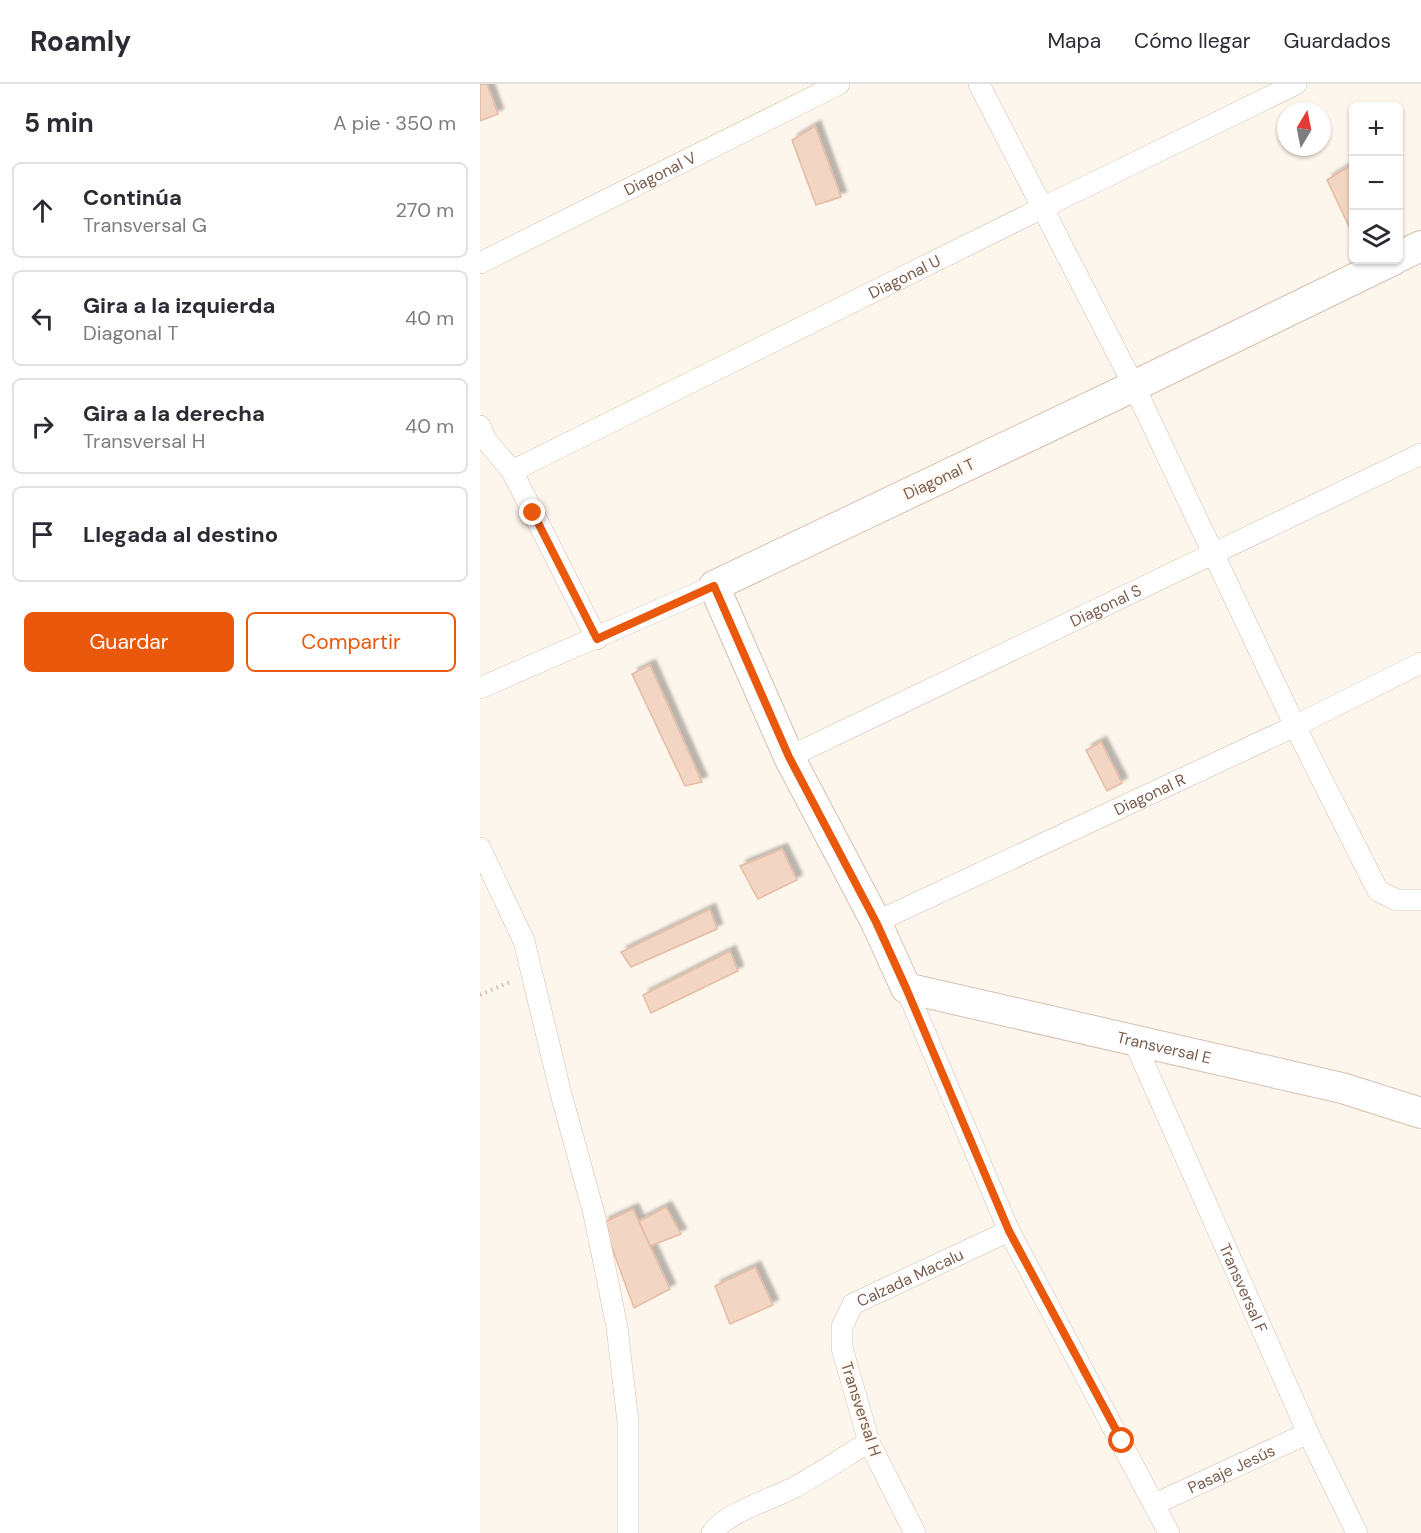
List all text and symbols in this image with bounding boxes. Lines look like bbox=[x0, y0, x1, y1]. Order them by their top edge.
text: Roamly bbox=[30, 23, 131, 60]
text: Mapa bbox=[1047, 27, 1101, 55]
text: Cómo llegar bbox=[1134, 27, 1251, 55]
text: Guardados bbox=[1284, 27, 1391, 55]
north arrow bbox=[1277, 102, 1331, 156]
map controls bbox=[1349, 102, 1403, 264]
button: + bbox=[1349, 102, 1403, 156]
text: 5 min bbox=[24, 106, 94, 140]
text: A pie · 350 m bbox=[333, 110, 456, 136]
street label: Diagonal V bbox=[620, 146, 700, 200]
button: − bbox=[1349, 156, 1403, 210]
text: Continúa bbox=[83, 183, 182, 212]
icon: ahead bbox=[26, 194, 59, 227]
text: 270 m bbox=[396, 197, 454, 223]
button: layers bbox=[1349, 210, 1403, 264]
text: Transversal G bbox=[83, 212, 207, 238]
street label: Diagonal U bbox=[865, 250, 944, 303]
text: Gira a la izquierda bbox=[83, 291, 275, 320]
icon: left bbox=[26, 302, 59, 335]
text: 40 m bbox=[405, 305, 454, 331]
text: Diagonal T bbox=[83, 320, 178, 346]
text: Gira a la derecha bbox=[83, 399, 265, 428]
icon: right bbox=[26, 410, 59, 443]
text: 40 m bbox=[405, 413, 454, 439]
text: Transversal H bbox=[83, 428, 205, 454]
street label: Diagonal T bbox=[900, 453, 978, 505]
route end bbox=[519, 499, 545, 525]
icon: arrive bbox=[26, 518, 59, 551]
text: Llegada al destino bbox=[83, 520, 278, 549]
street label: Diagonal S bbox=[1066, 579, 1145, 631]
button: Guardar bbox=[24, 612, 234, 672]
button: Compartir bbox=[246, 612, 456, 672]
street label: Diagonal R bbox=[1110, 768, 1189, 820]
street label: Transversal E bbox=[1115, 1026, 1214, 1068]
street label: Transversal F bbox=[1215, 1240, 1273, 1336]
street label: Calzada Macalu bbox=[853, 1243, 967, 1311]
street label: Transversal H bbox=[836, 1359, 886, 1459]
route start bbox=[1108, 1427, 1134, 1453]
street label: Pasaje Jesús bbox=[1184, 1439, 1278, 1498]

